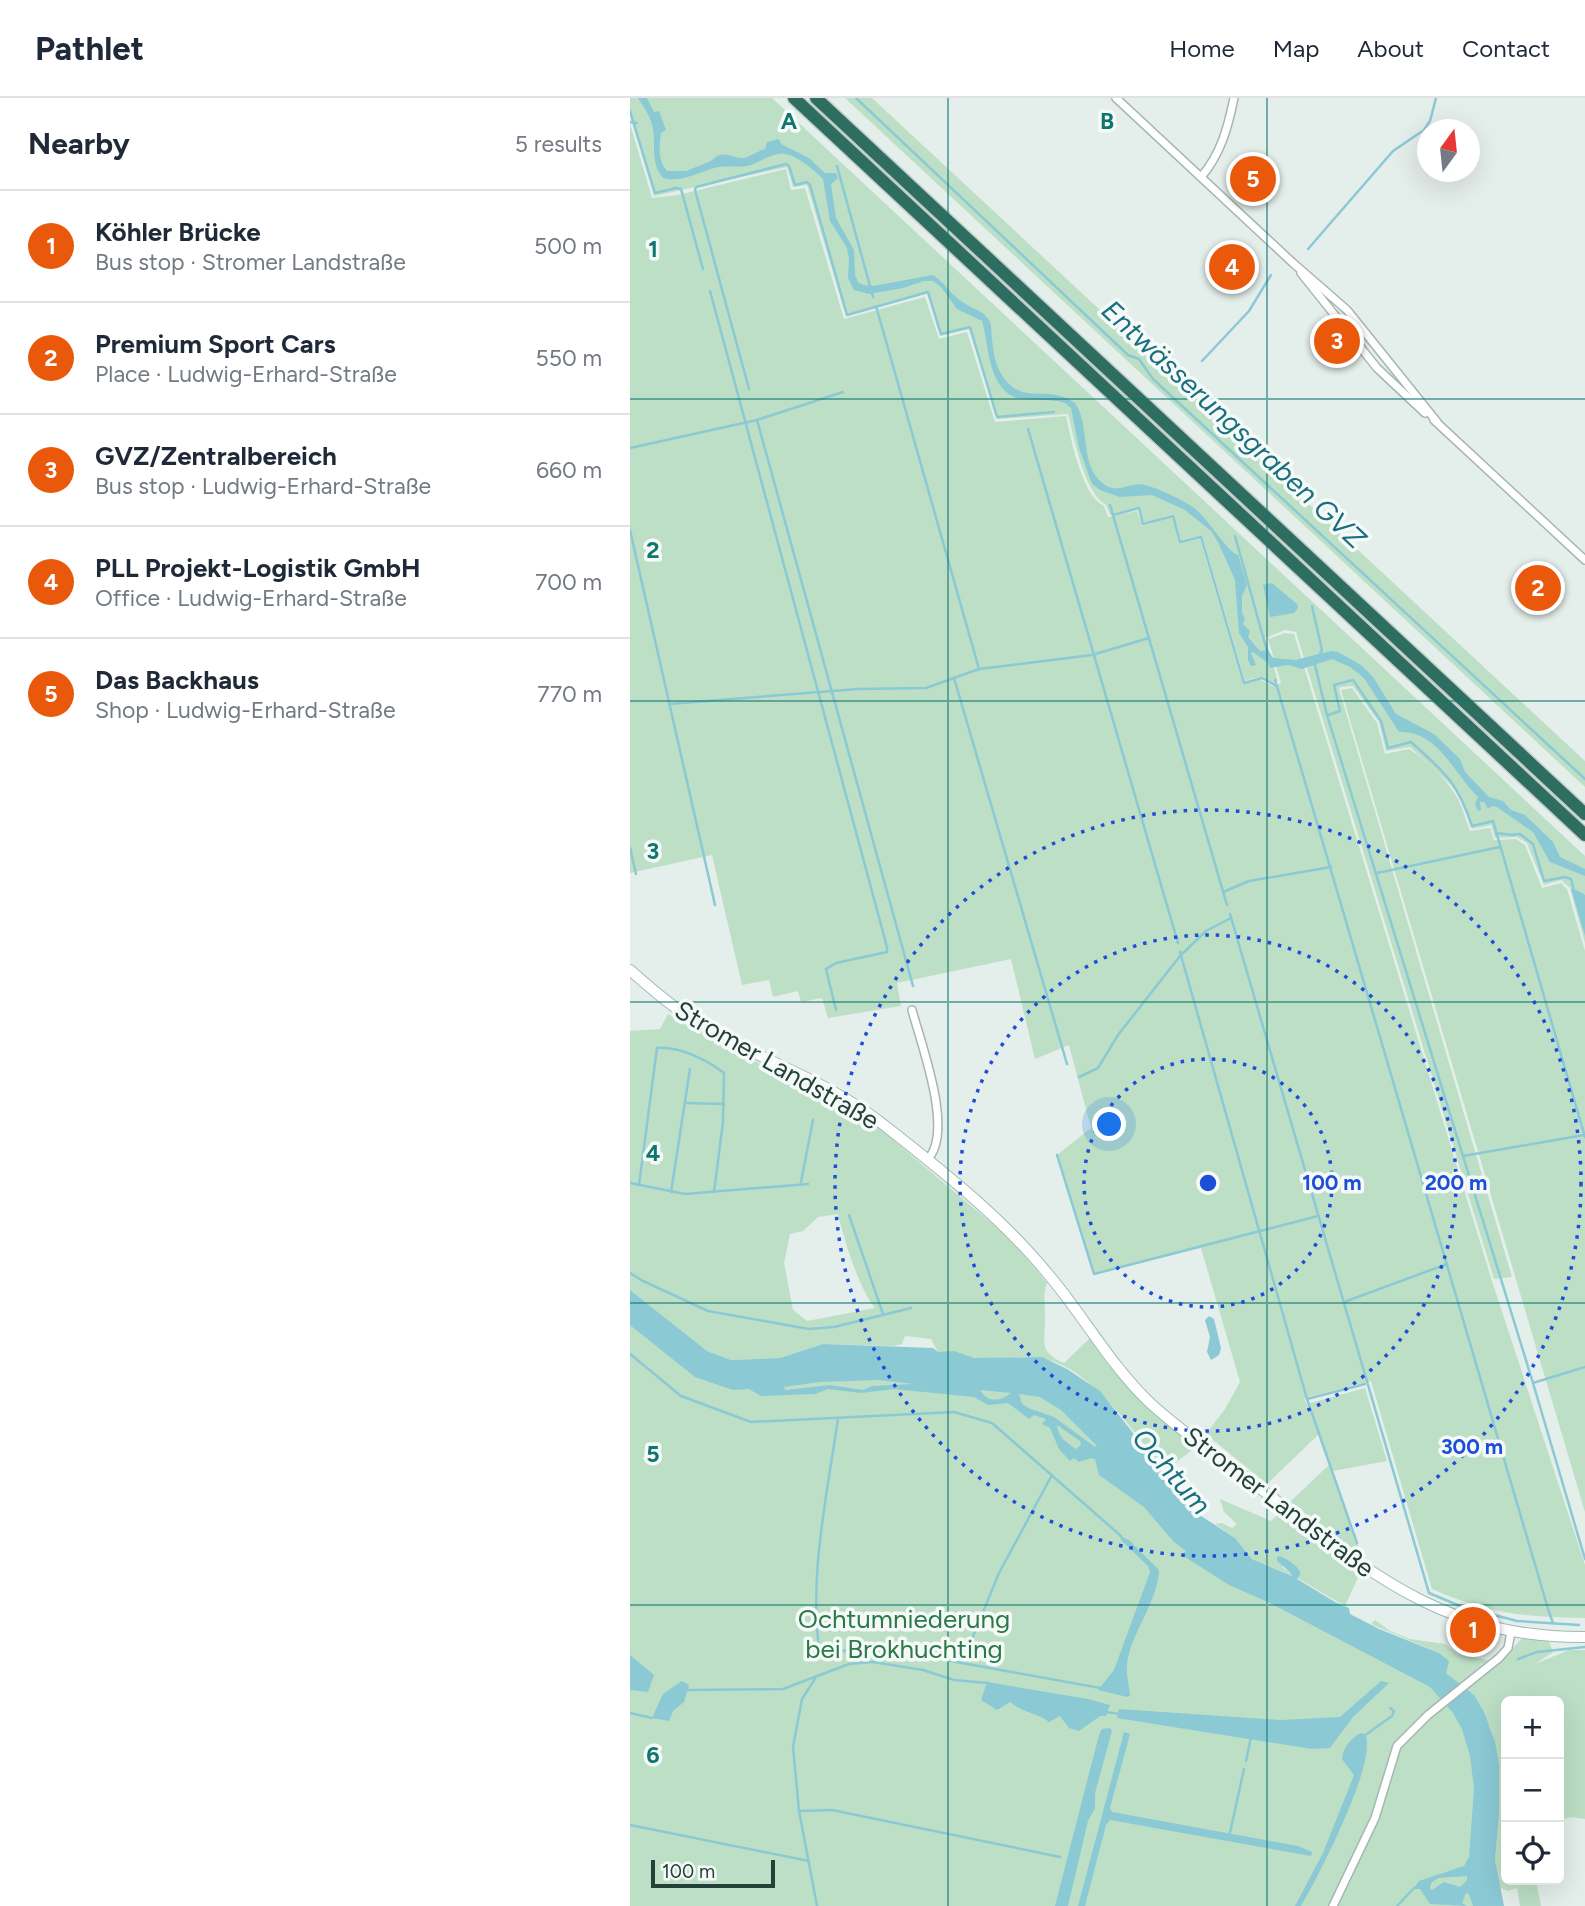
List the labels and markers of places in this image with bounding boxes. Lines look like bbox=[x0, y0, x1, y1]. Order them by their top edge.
pin: 5 bbox=[1230, 153, 1276, 205]
pin: 4 bbox=[1209, 241, 1255, 293]
pin: 3 bbox=[1314, 315, 1360, 367]
pin: 2 bbox=[1515, 562, 1561, 614]
centre of rings bbox=[1196, 1171, 1220, 1195]
pin: 1 bbox=[1450, 1604, 1496, 1656]

